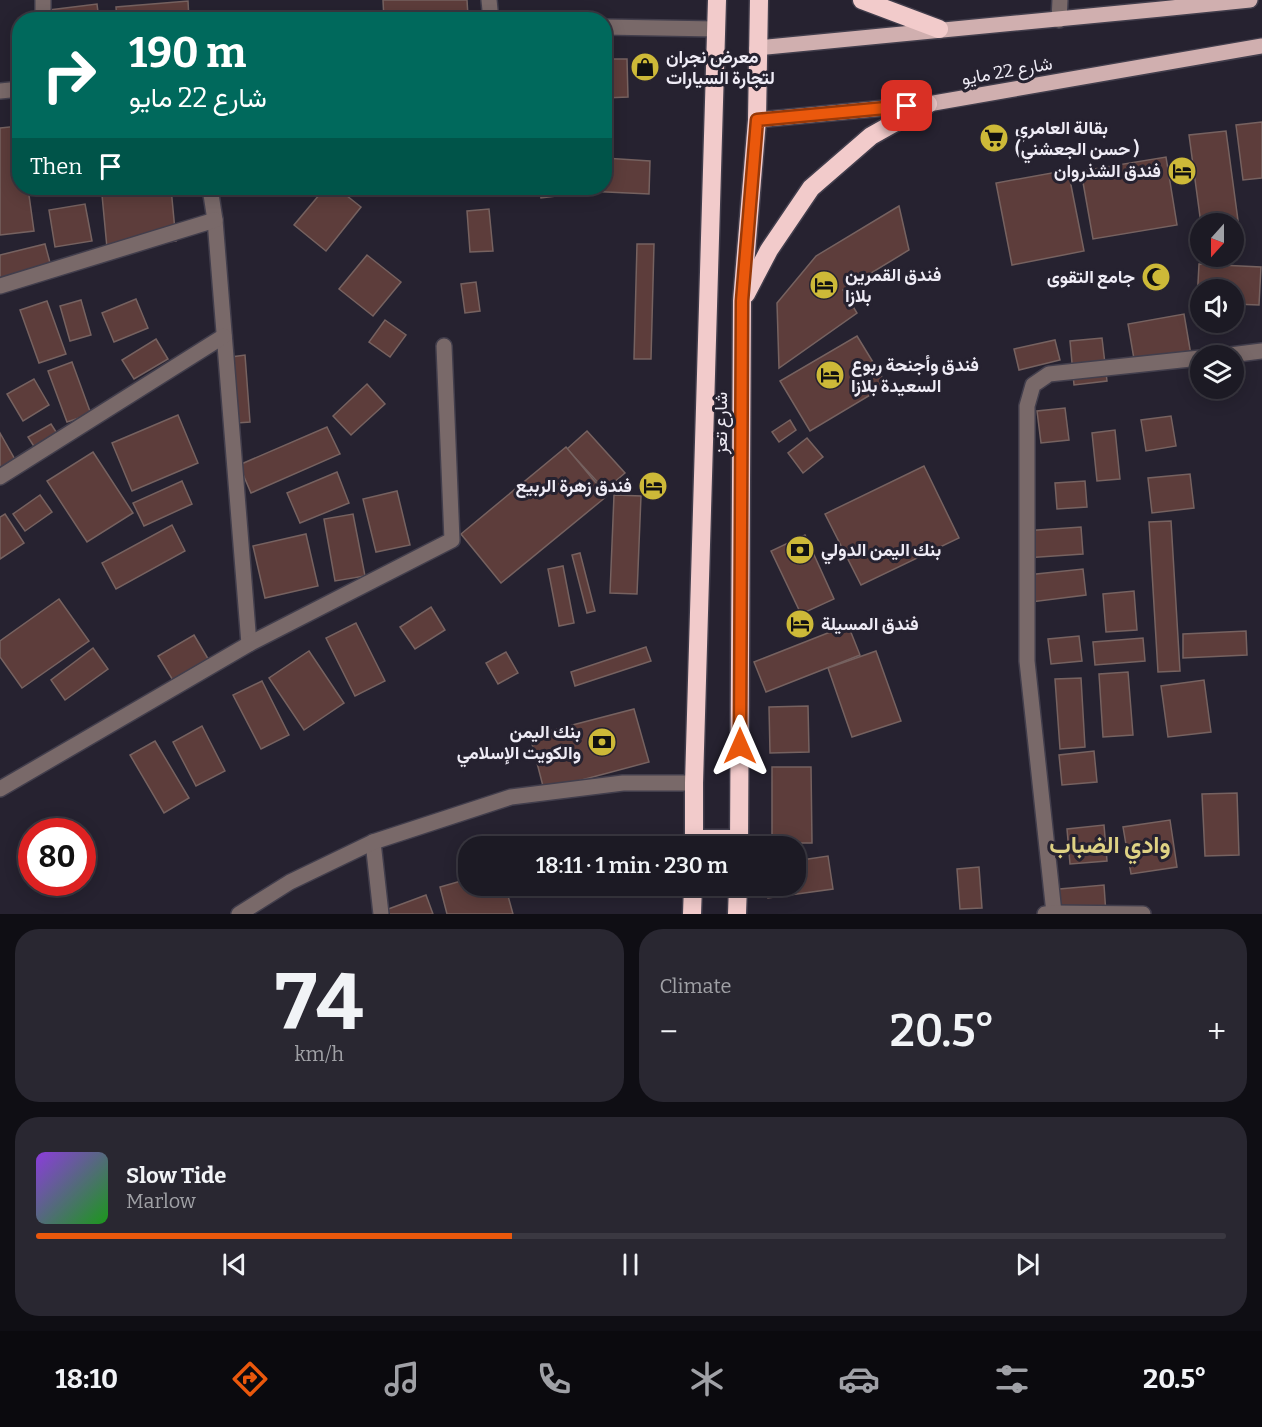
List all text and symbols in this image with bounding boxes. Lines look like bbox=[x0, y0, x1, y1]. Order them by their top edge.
text: 190 m bbox=[129, 28, 246, 78]
icon: right bbox=[30, 36, 108, 114]
place label: معرض نجران لتجارة السيارات bbox=[666, 46, 775, 89]
shop icon: معرض نجران لتجارة السيارات bbox=[629, 51, 661, 83]
street label: شارع 22 مايو bbox=[960, 52, 1054, 91]
pin bbox=[881, 80, 932, 131]
text: شارع 22 مايو bbox=[129, 82, 267, 114]
icon: arrive bbox=[890, 89, 923, 122]
place label: بقالة العامري (حسن الجعشني ) bbox=[1015, 117, 1140, 164]
supermarket icon: بقالة العامري (حسن الجعشني ) bbox=[978, 122, 1010, 154]
icon: arrive bbox=[94, 150, 127, 183]
text: Then bbox=[30, 153, 82, 180]
hotel icon: فندق الشذروان bbox=[1166, 155, 1198, 187]
place label: فندق الشذروان bbox=[1054, 160, 1161, 182]
north arrow bbox=[1190, 213, 1244, 267]
map controls bbox=[1190, 213, 1244, 399]
mosque icon: جامع التقوى bbox=[1140, 261, 1172, 293]
place label: فندق القمرين بلازا bbox=[845, 264, 941, 307]
place label: جامع التقوى bbox=[1047, 266, 1135, 289]
hotel icon: فندق القمرين بلازا bbox=[808, 269, 840, 301]
button: sound bbox=[1190, 279, 1244, 333]
button: layers bbox=[1190, 345, 1244, 399]
place label: فندق وأجنحة ربوع السعيدة بلازا bbox=[851, 354, 979, 397]
hotel icon: فندق وأجنحة ربوع السعيدة بلازا bbox=[814, 359, 846, 391]
street label: شارع تعز bbox=[710, 392, 733, 455]
hotel icon: فندق زهرة الربيع bbox=[637, 470, 669, 502]
place label: فندق زهرة الربيع bbox=[515, 475, 632, 498]
bank icon: بنك اليمن الدولي bbox=[784, 534, 816, 566]
place label: بنك اليمن الدولي bbox=[821, 539, 941, 565]
hotel icon: فندق المسيلة bbox=[784, 608, 816, 640]
place label: فندق المسيلة bbox=[821, 613, 919, 635]
position arrow bbox=[708, 714, 772, 778]
place label: بنك اليمن والكويت الإسلامي bbox=[457, 721, 581, 768]
bank icon: بنك اليمن والكويت الإسلامي bbox=[586, 726, 618, 758]
speed limit sign: 80 bbox=[18, 818, 96, 896]
district label: وادي الضباب bbox=[1049, 831, 1171, 865]
text: 18:11 · 1 min · 230 m bbox=[536, 852, 728, 879]
text: 74 bbox=[275, 956, 363, 1050]
text: Climate bbox=[660, 974, 731, 998]
text: 20.5° bbox=[890, 1004, 995, 1058]
text: − bbox=[660, 1012, 678, 1052]
text: + bbox=[1207, 1012, 1226, 1052]
text: km/h bbox=[295, 1042, 344, 1066]
text: Slow Tide bbox=[126, 1162, 226, 1189]
text: Marlow bbox=[126, 1189, 196, 1213]
icon: previous bbox=[218, 1248, 251, 1281]
icon: pause bbox=[614, 1248, 647, 1281]
icon: next bbox=[1011, 1248, 1044, 1281]
icon: directions bbox=[229, 1358, 271, 1400]
icon: music bbox=[381, 1358, 423, 1400]
icon: phone bbox=[533, 1358, 575, 1400]
icon: climate bbox=[686, 1358, 728, 1400]
icon: car bbox=[838, 1358, 880, 1400]
icon: filters bbox=[991, 1358, 1033, 1400]
text: 18:10 bbox=[55, 1363, 118, 1395]
text: 20.5° bbox=[1143, 1363, 1207, 1395]

